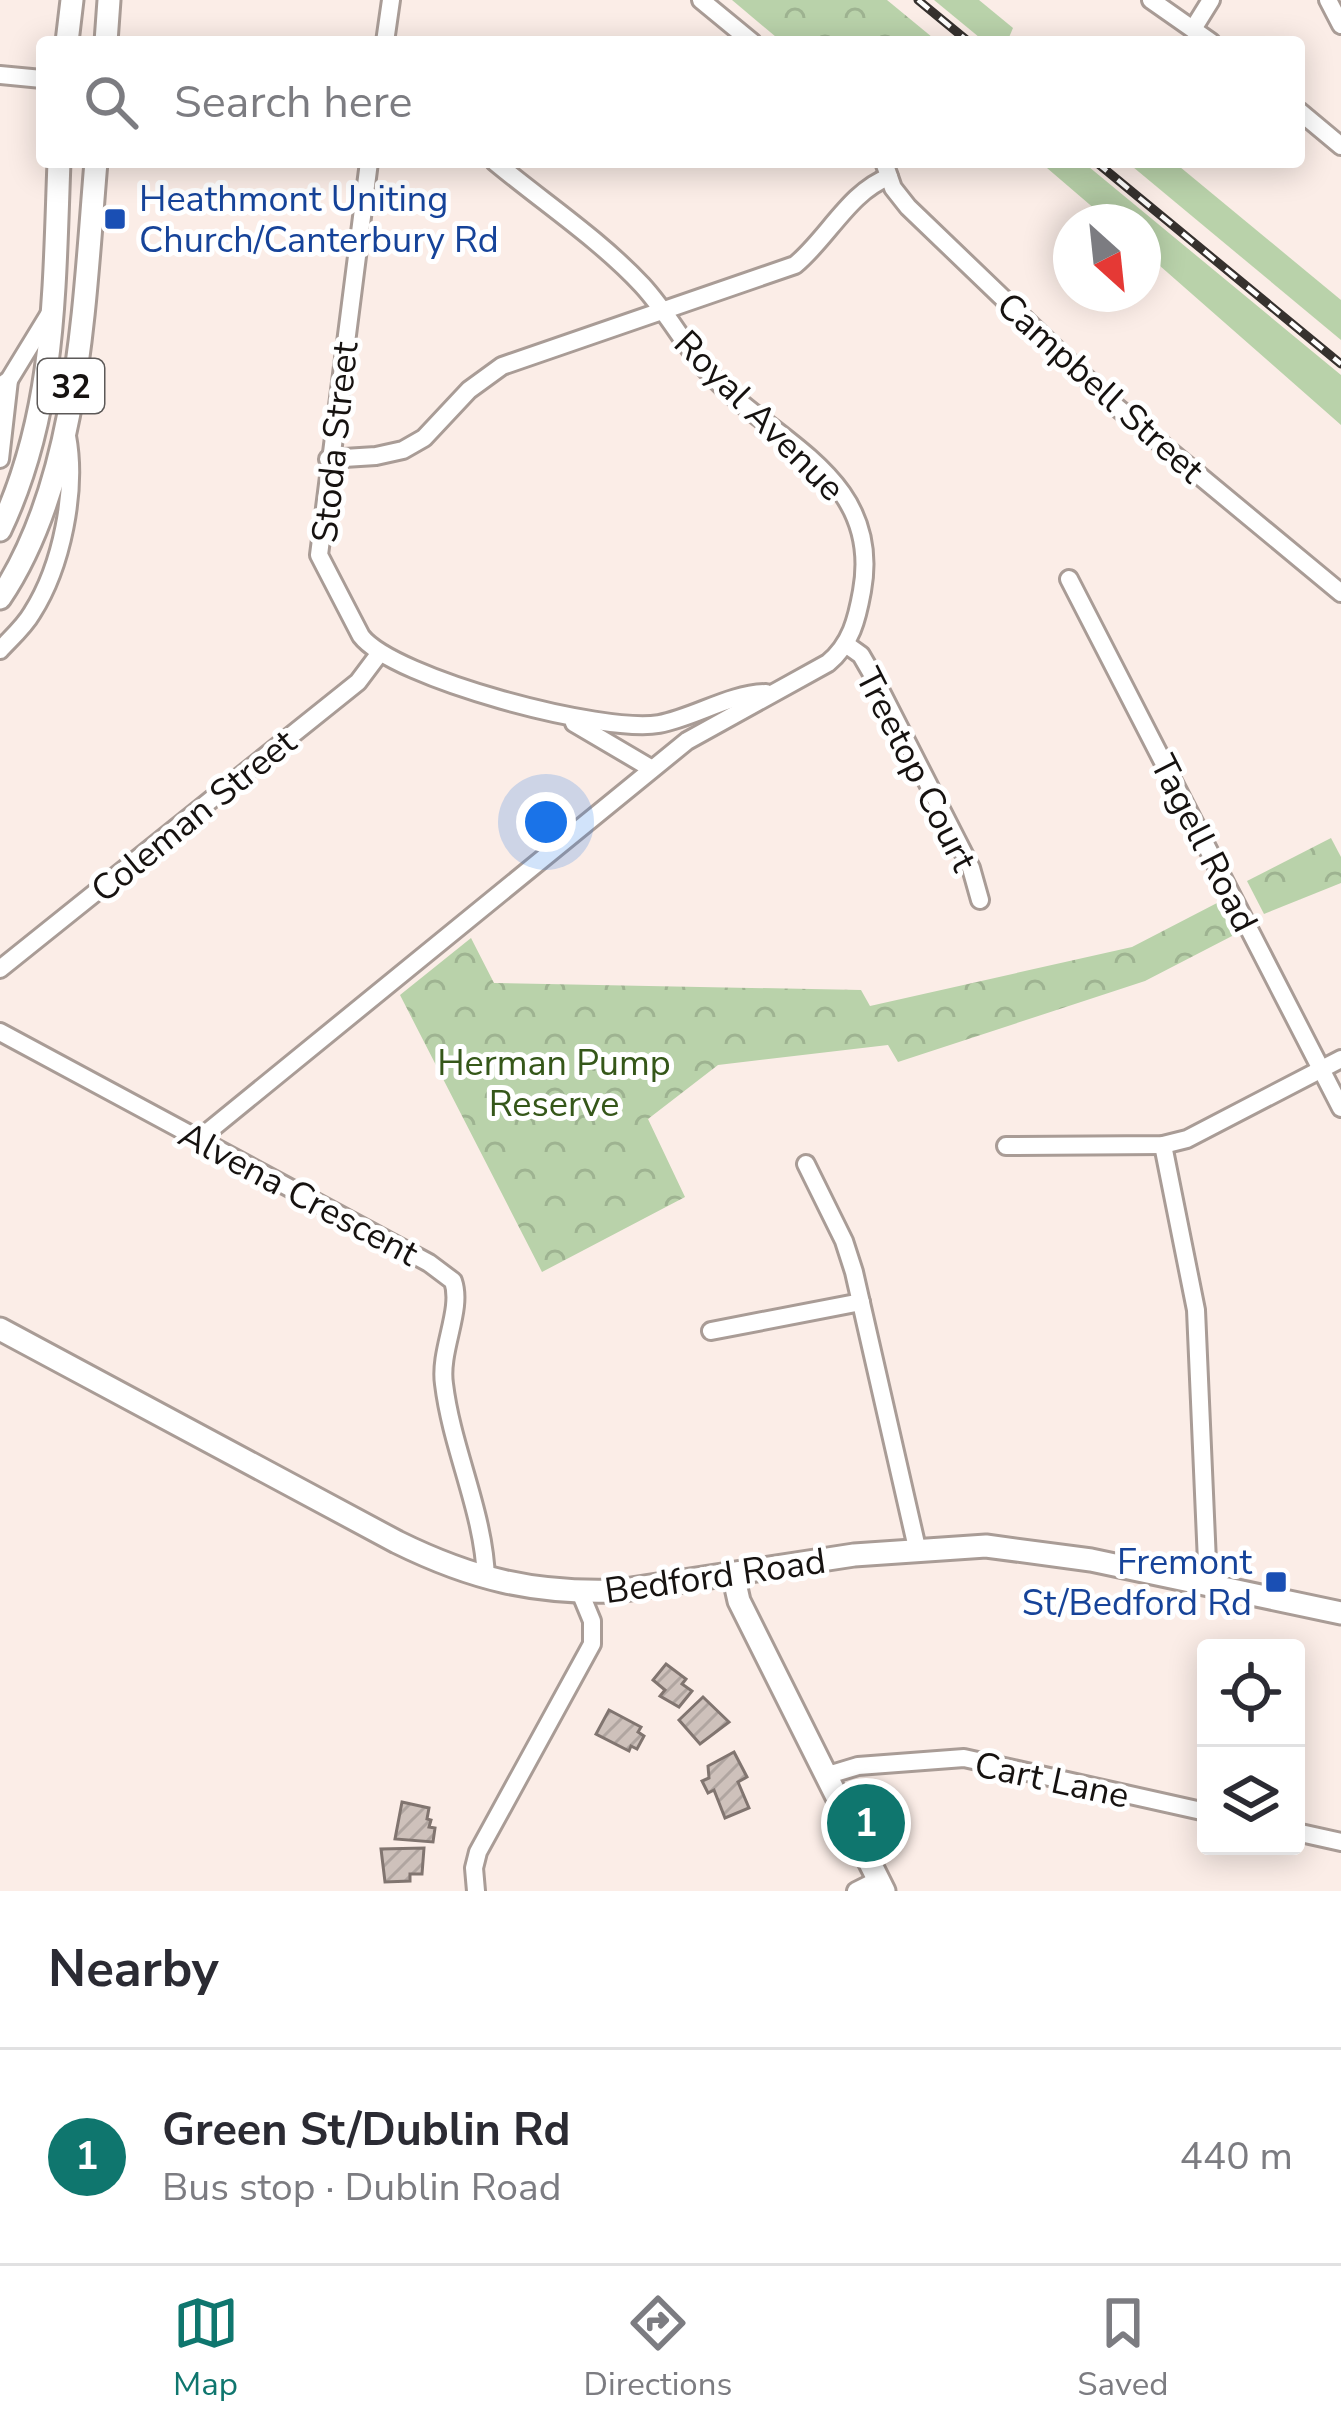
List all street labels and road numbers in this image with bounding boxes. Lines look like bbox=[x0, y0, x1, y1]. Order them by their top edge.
street label: Campbell Street bbox=[986, 282, 1215, 495]
street label: Royal Avenue bbox=[663, 320, 855, 512]
street label: Stoda Street bbox=[301, 339, 370, 545]
road number: 32 bbox=[38, 359, 104, 413]
street label: Treetop Court bbox=[843, 660, 988, 880]
street label: Coleman Street bbox=[81, 718, 307, 914]
street label: Tagell Road bbox=[1138, 747, 1269, 941]
street label: Alvena Crescent bbox=[170, 1111, 427, 1278]
street label: Bedford Road bbox=[602, 1537, 829, 1616]
street label: Cart Lane bbox=[970, 1740, 1133, 1821]

